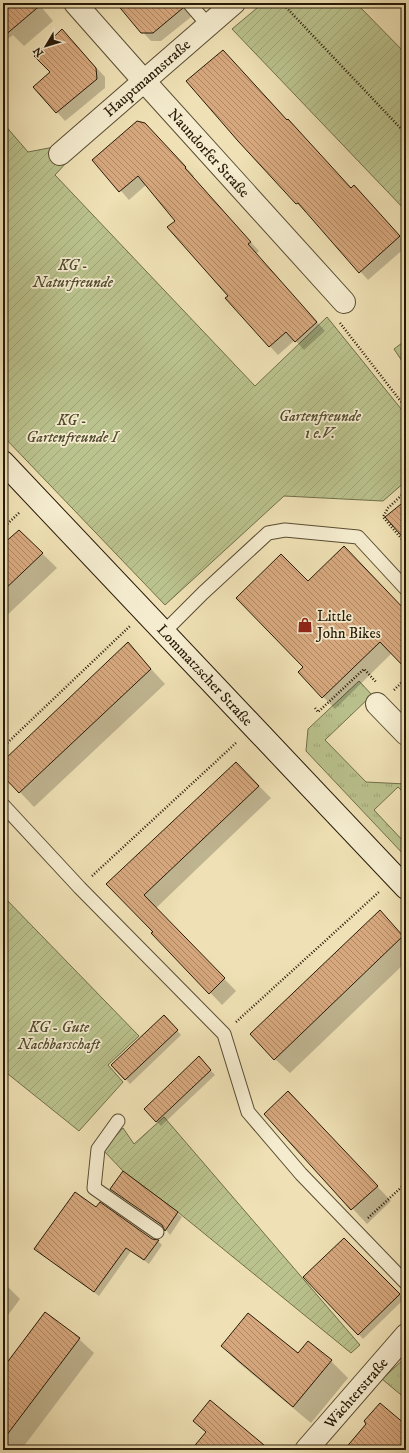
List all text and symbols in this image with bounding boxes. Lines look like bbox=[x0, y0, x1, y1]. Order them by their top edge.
north arrow bbox=[26, 26, 66, 66]
street label: Hauptmannstraße bbox=[100, 35, 195, 121]
text: N bbox=[31, 44, 47, 59]
street label: Naundorfer Straße bbox=[164, 105, 254, 202]
park label: KG - Naturfreunde bbox=[32, 256, 114, 292]
park label: Gartenfreunde 1 e.V. bbox=[279, 407, 362, 443]
park label: KG - Gartenfreunde I bbox=[26, 411, 121, 447]
place label: Little John Bikes bbox=[315, 607, 381, 643]
shop icon: Little John Bikes bbox=[296, 616, 314, 634]
street label: Lommatzscher Straße bbox=[152, 620, 257, 730]
park label: KG - Gute Nachbarschaft bbox=[17, 1018, 101, 1054]
street label: Wächterstraße bbox=[320, 1354, 392, 1434]

